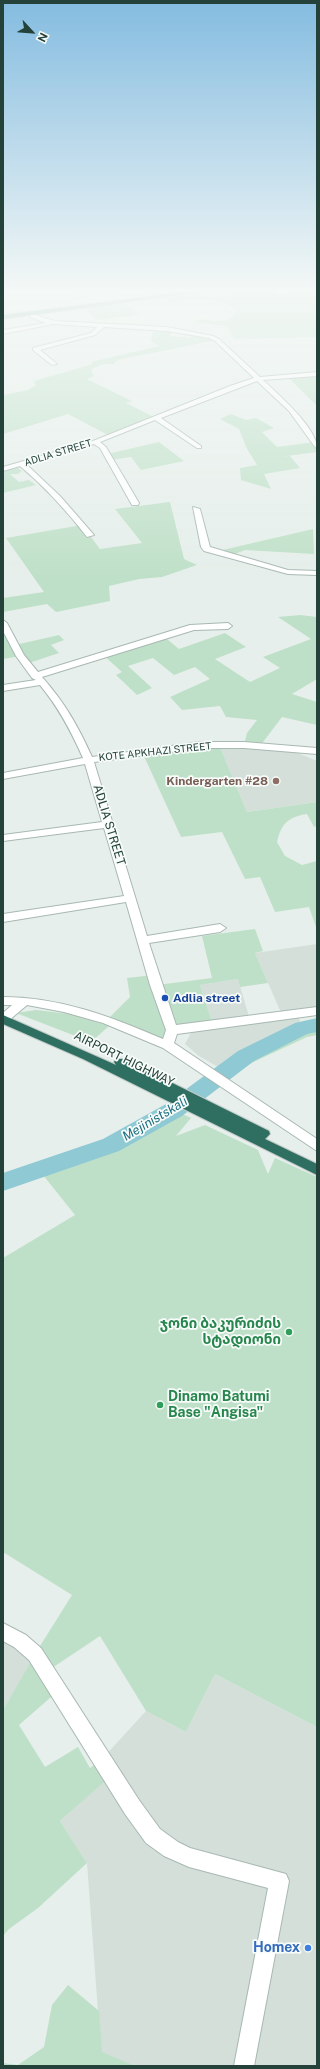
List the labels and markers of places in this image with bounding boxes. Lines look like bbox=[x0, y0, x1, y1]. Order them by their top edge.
place label: Kindergarten #28 bbox=[166, 774, 268, 788]
marker: Kindergarten #28 bbox=[271, 776, 281, 786]
place label: Adlia street bbox=[173, 991, 240, 1005]
marker: Adlia street bbox=[160, 993, 170, 1003]
place label: ჯონი ბაკურიძის სტადიონი bbox=[160, 1316, 281, 1348]
marker: ჯონი ბაკურიძის სტადიონი bbox=[284, 1327, 294, 1337]
place label: Dinamo Batumi Base "Angisa" bbox=[168, 1389, 269, 1422]
marker: Dinamo Batumi Base "Angisa" bbox=[155, 1400, 165, 1410]
place label: Homex bbox=[253, 1940, 300, 1956]
marker: Homex bbox=[303, 1943, 313, 1953]

